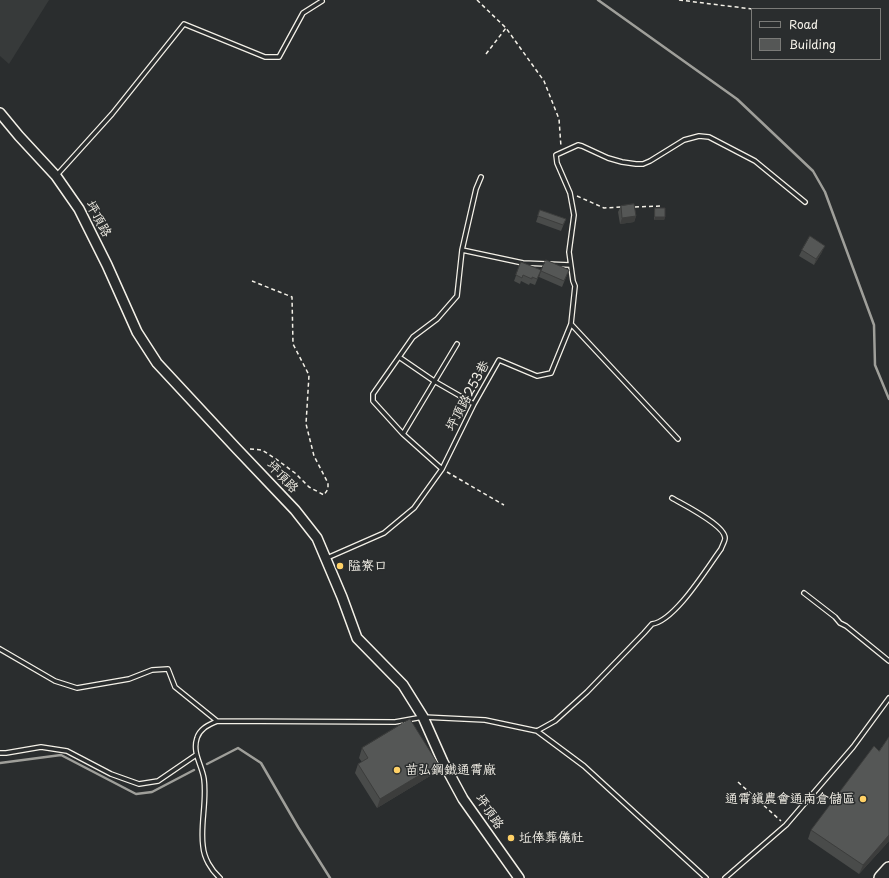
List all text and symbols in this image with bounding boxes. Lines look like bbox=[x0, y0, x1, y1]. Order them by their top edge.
legend bbox=[751, 8, 881, 60]
text: Road bbox=[789, 15, 818, 33]
text: Building bbox=[789, 35, 836, 53]
street label: 坪頂路 bbox=[82, 198, 114, 240]
street label: 坪頂路253巷 bbox=[443, 358, 493, 434]
street label: 坪頂路 bbox=[263, 458, 301, 496]
place label: 隘寮口 bbox=[348, 558, 387, 574]
marker: 隘寮口 bbox=[335, 561, 345, 571]
place label: 苗弘鋼鐵通霄廠 bbox=[405, 762, 496, 778]
marker: 苗弘鋼鐵通霄廠 bbox=[392, 765, 402, 775]
place label: 通霄鎮農會通南倉儲區 bbox=[725, 791, 855, 807]
street label: 坪頂路 bbox=[471, 792, 507, 832]
marker: 通霄鎮農會通南倉儲區 bbox=[858, 794, 868, 804]
place label: 坵俸葬儀社 bbox=[519, 830, 584, 846]
marker: 坵俸葬儀社 bbox=[506, 833, 516, 843]

